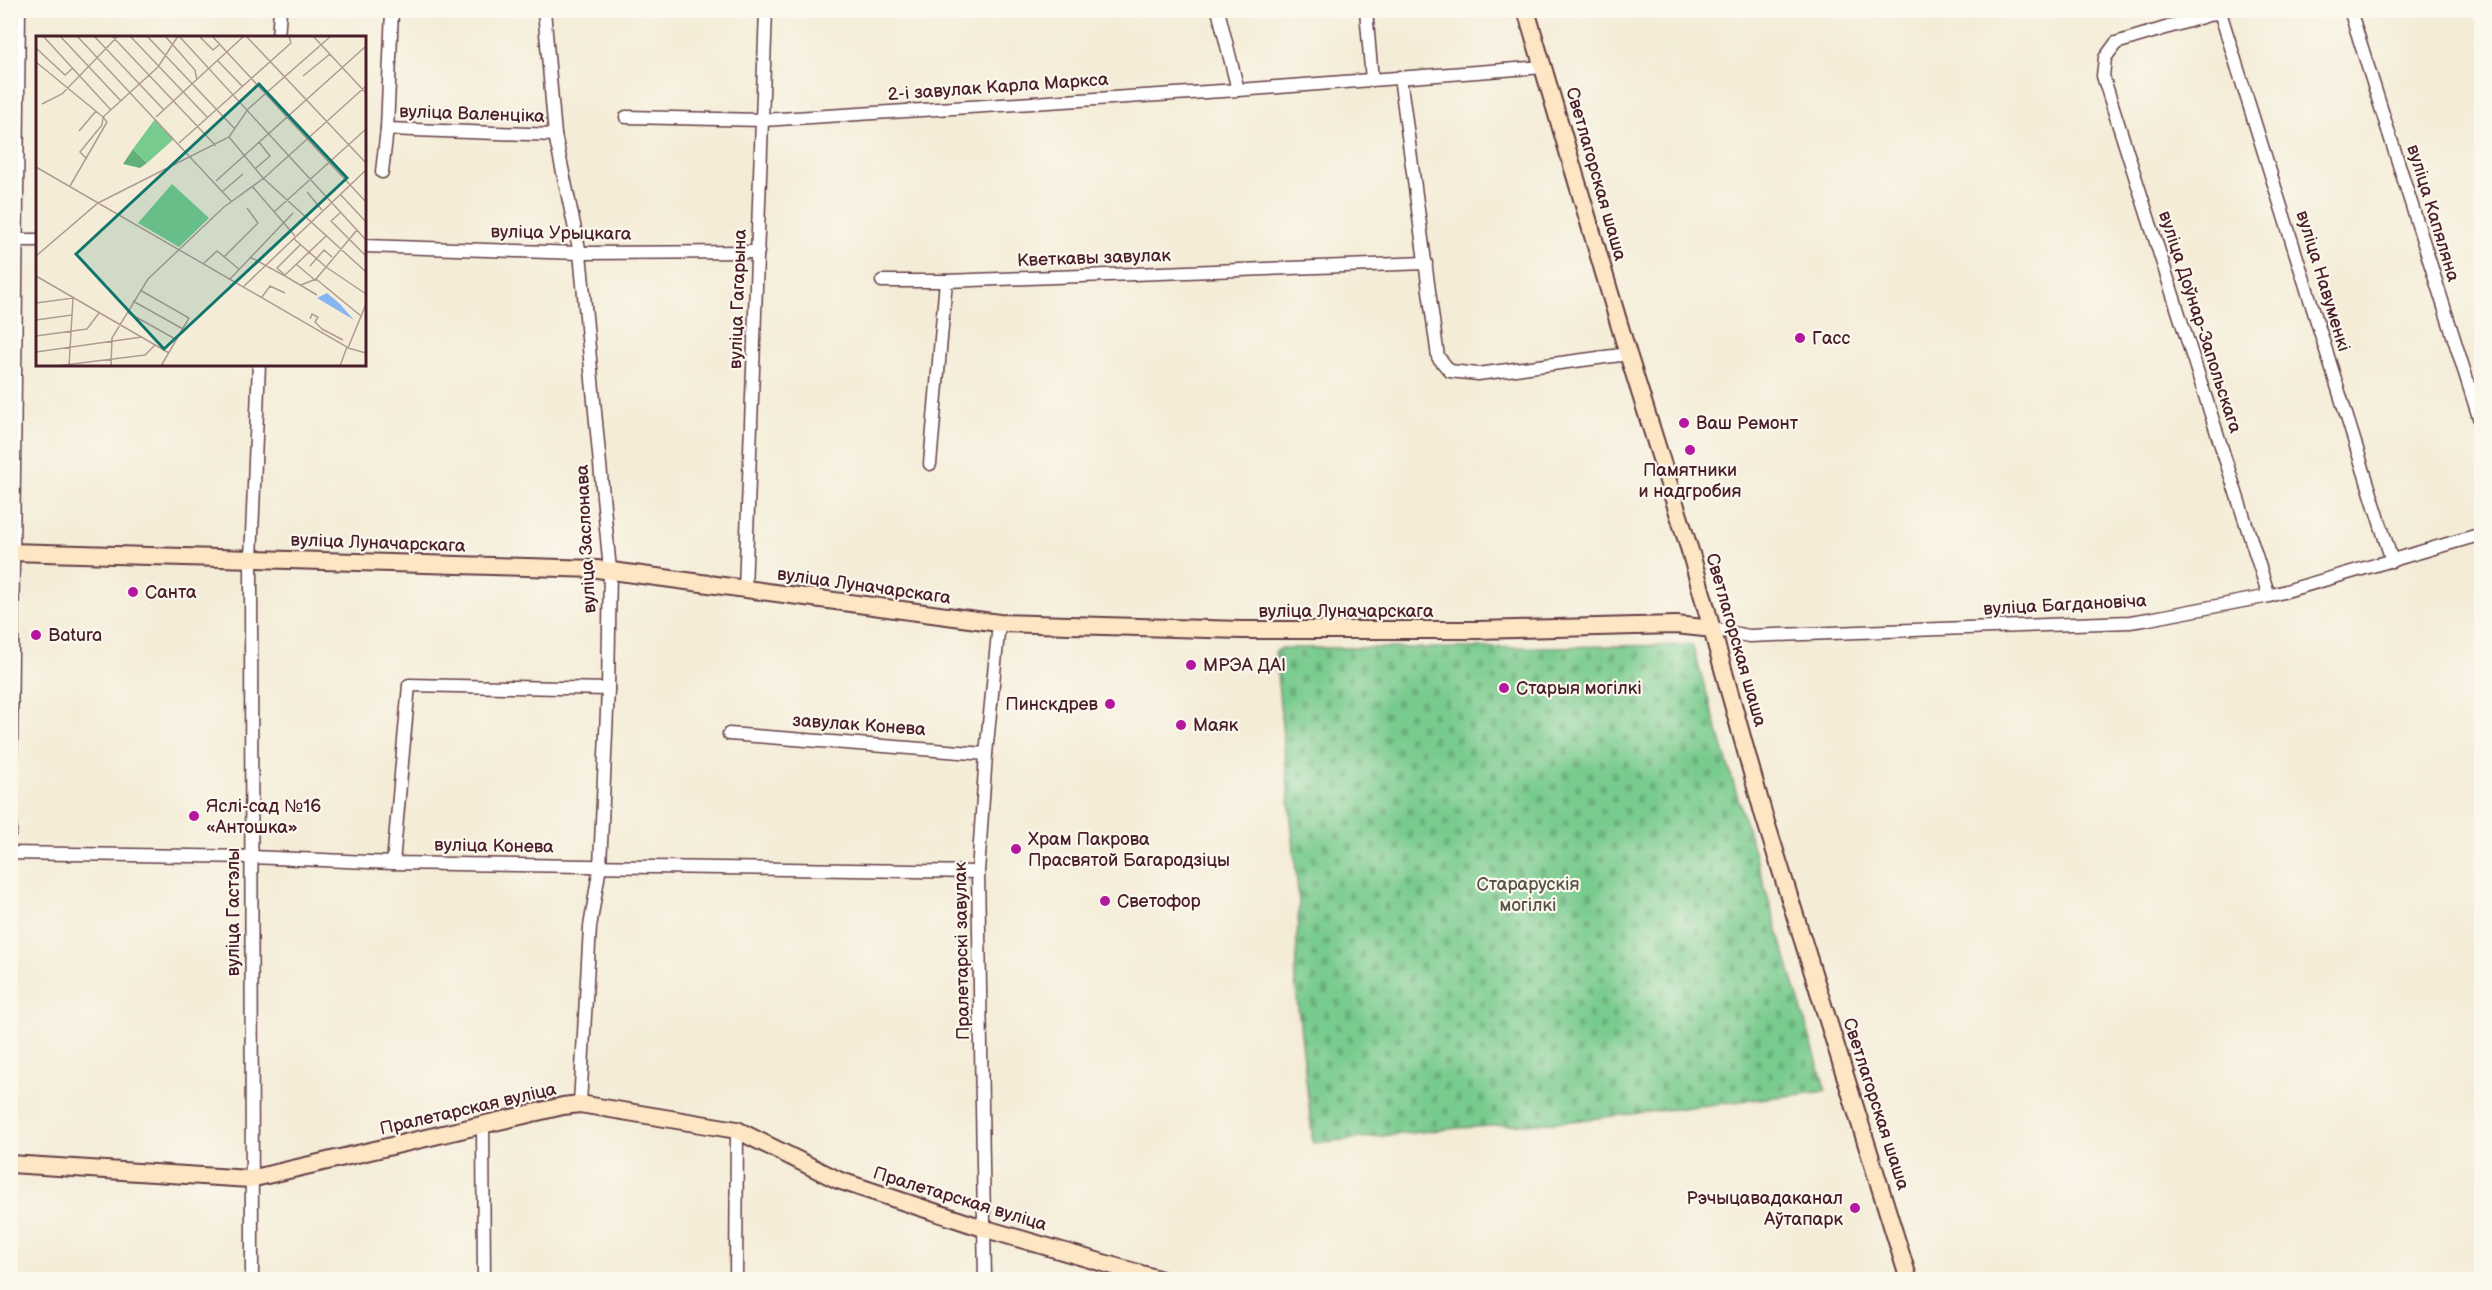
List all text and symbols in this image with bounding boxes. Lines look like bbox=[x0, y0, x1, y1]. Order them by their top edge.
inset map bbox=[36, 36, 366, 366]
street label: 2-і завулак Карла Маркса bbox=[887, 69, 1109, 105]
street label: Светлагорская шаша bbox=[1561, 85, 1631, 264]
street label: вуліца Валенціка bbox=[399, 101, 546, 127]
street label: вуліца Капяляна bbox=[2402, 142, 2464, 284]
street label: вуліца Доўнар-Запольскага bbox=[2154, 208, 2246, 436]
street label: вуліца Навуменкі bbox=[2292, 208, 2354, 354]
street label: вуліца Урыцкага bbox=[490, 221, 632, 245]
street label: вуліца Гагарына bbox=[725, 228, 751, 369]
street label: Кветкавы завулак bbox=[1017, 245, 1172, 271]
place label: Гасс bbox=[1812, 328, 1850, 349]
marker: Гасс bbox=[1793, 331, 1807, 345]
place label: Ваш Ремонт bbox=[1696, 413, 1799, 434]
marker: Ваш Ремонт bbox=[1677, 416, 1691, 430]
marker: Памятники и надгробия bbox=[1683, 443, 1697, 457]
place label: Памятники и надгробия bbox=[1638, 460, 1742, 502]
street label: вуліца Заслонава bbox=[572, 464, 600, 614]
street label: вуліца Луначарскага bbox=[290, 529, 466, 557]
street label: Светлагорская шаша bbox=[1701, 551, 1771, 730]
street label: вуліца Луначарскага bbox=[776, 563, 953, 609]
place label: Санта bbox=[145, 582, 197, 603]
marker: Санта bbox=[126, 585, 140, 599]
street label: вуліца Багдановіча bbox=[1983, 590, 2148, 620]
street label: вуліца Луначарскага bbox=[1258, 601, 1434, 622]
place label: Batura bbox=[48, 625, 102, 646]
marker: Batura bbox=[29, 628, 43, 642]
place label: МРЭА ДАІ bbox=[1203, 655, 1286, 676]
marker: МРЭА ДАІ bbox=[1184, 658, 1198, 672]
place label: Старыя могілкі bbox=[1516, 678, 1642, 699]
marker: Старыя могілкі bbox=[1497, 681, 1511, 695]
place label: Пинскдрев bbox=[1005, 694, 1099, 715]
marker: Пинскдрев bbox=[1103, 697, 1117, 711]
street label: завулак Конева bbox=[792, 710, 927, 740]
place label: Маяк bbox=[1193, 715, 1239, 736]
marker: Маяк bbox=[1174, 718, 1188, 732]
place label: Яслі-сад №16 «Антошка» bbox=[206, 796, 321, 838]
marker: Яслі-сад №16 «Антошка» bbox=[187, 809, 201, 823]
place label: Храм Пакрова Прасвятой Багародзіцы bbox=[1028, 829, 1230, 871]
street label: вуліца Конева bbox=[434, 834, 554, 858]
marker: Храм Пакрова Прасвятой Багародзіцы bbox=[1009, 842, 1023, 856]
street label: вуліца Гастэлы bbox=[223, 848, 244, 976]
street label: Пралетарскі завулак bbox=[950, 861, 974, 1040]
park label: Старарускія могілкі bbox=[1477, 874, 1579, 916]
place label: Светофор bbox=[1117, 891, 1201, 912]
marker: Светофор bbox=[1098, 894, 1112, 908]
street label: Светлагорская шаша bbox=[1838, 1015, 1914, 1193]
street label: Пралетарская вуліца bbox=[378, 1078, 559, 1140]
street label: Пралетарская вуліца bbox=[871, 1163, 1050, 1236]
place label: Рэчыцавадаканал Аўтапарк bbox=[1686, 1188, 1843, 1230]
marker: Рэчыцавадаканал Аўтапарк bbox=[1848, 1201, 1862, 1215]

